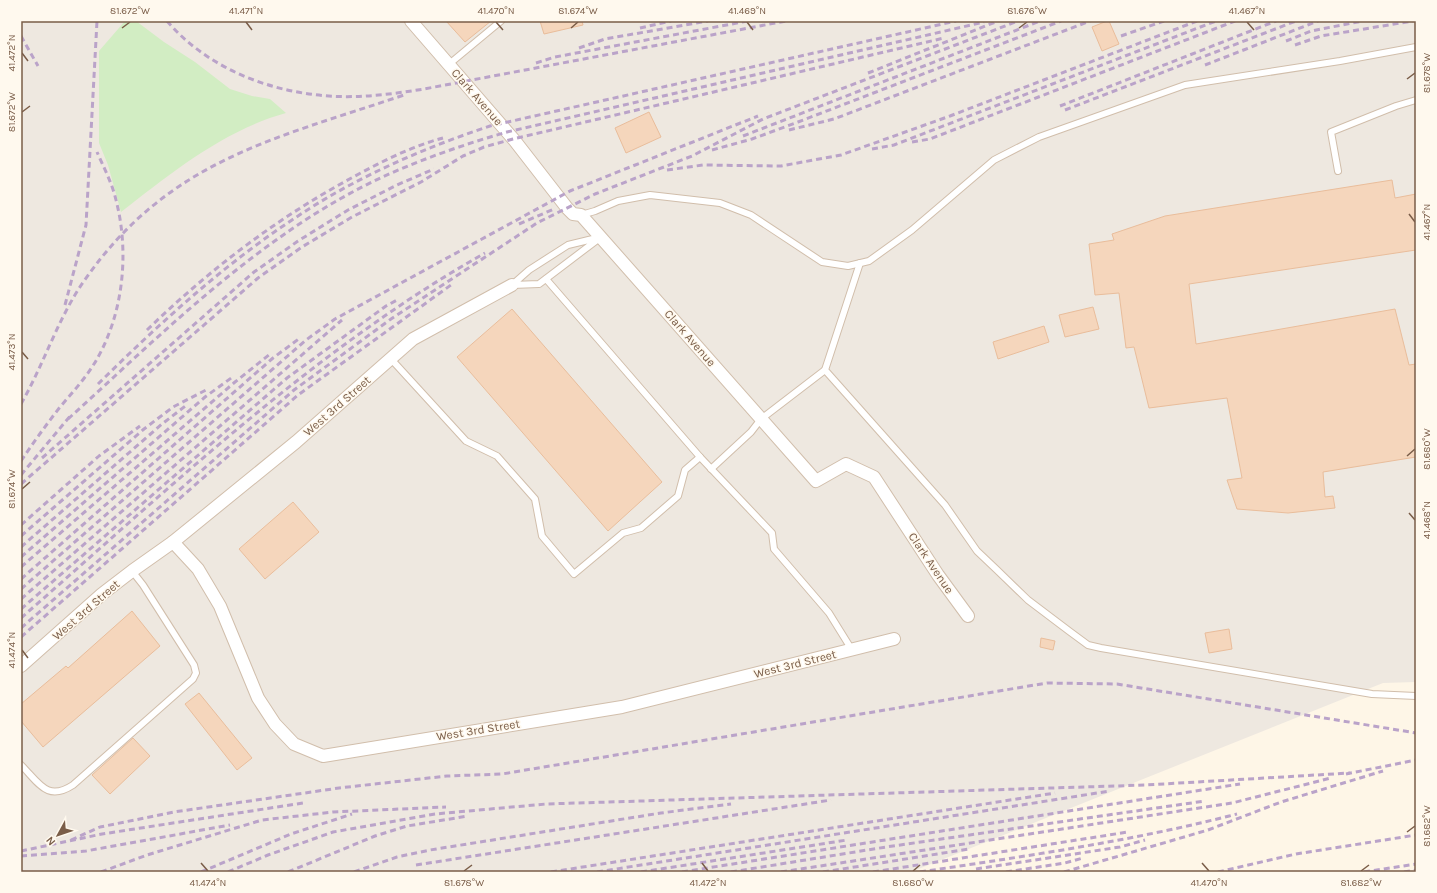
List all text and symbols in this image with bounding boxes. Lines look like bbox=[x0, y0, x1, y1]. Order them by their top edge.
text: 81.672°W bbox=[110, 5, 150, 17]
text: 41.471°N bbox=[229, 5, 263, 17]
text: 41.470°N bbox=[477, 5, 515, 17]
text: 81.674°W bbox=[558, 5, 598, 17]
text: 41.469°N bbox=[728, 5, 766, 17]
text: 81.676°W bbox=[1007, 5, 1047, 17]
text: 41.467°N bbox=[1229, 5, 1265, 17]
text: 41.472°N bbox=[6, 35, 18, 72]
text: 81.678°W bbox=[1421, 53, 1433, 93]
street label: Clark Avenue bbox=[449, 66, 505, 128]
text: 81.672°W bbox=[6, 92, 18, 132]
text: 41.467°N bbox=[1421, 204, 1433, 240]
street label: Clark Avenue bbox=[662, 307, 718, 369]
text: 41.473°N bbox=[6, 333, 18, 371]
street label: West 3rd Street bbox=[301, 373, 374, 439]
text: 81.680°W bbox=[1421, 428, 1433, 470]
text: 81.674°W bbox=[6, 469, 18, 509]
text: 41.468°N bbox=[1421, 501, 1433, 539]
street label: Clark Avenue bbox=[905, 530, 957, 596]
street label: West 3rd Street bbox=[50, 577, 123, 643]
text: 41.474°N bbox=[6, 632, 18, 668]
street label: West 3rd Street bbox=[752, 647, 838, 681]
street label: West 3rd Street bbox=[435, 716, 521, 744]
text: 81.682°W bbox=[1421, 805, 1433, 847]
north arrow bbox=[38, 815, 78, 855]
text: N bbox=[43, 834, 58, 848]
text: 41.474°N bbox=[190, 877, 226, 889]
text: 81.678°W bbox=[444, 877, 484, 889]
text: 41.472°N bbox=[690, 877, 727, 889]
text: 81.680°W bbox=[892, 877, 934, 889]
text: 41.470°N bbox=[1190, 877, 1228, 889]
text: 81.682°W bbox=[1340, 877, 1382, 889]

